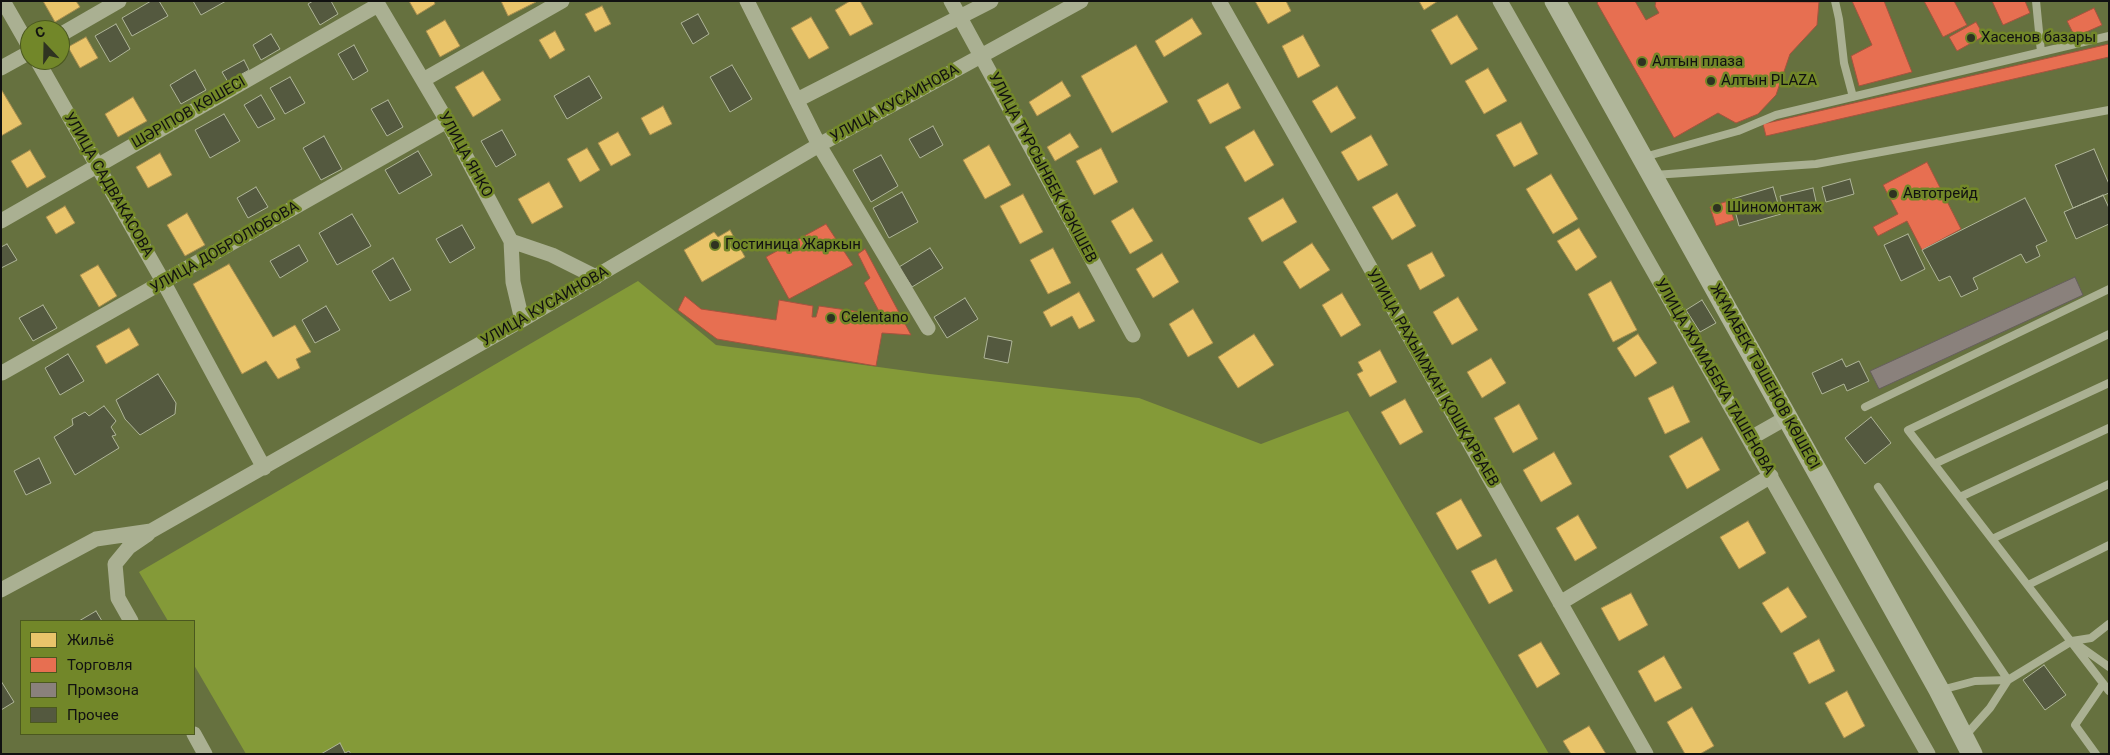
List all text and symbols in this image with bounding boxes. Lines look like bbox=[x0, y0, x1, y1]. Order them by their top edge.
north arrow bbox=[20, 20, 70, 70]
text: С bbox=[33, 23, 47, 41]
place label: Хасенов базары bbox=[1981, 29, 2096, 47]
marker: Хасенов базары bbox=[1965, 32, 1977, 44]
place label: Алтын плаза bbox=[1652, 53, 1743, 71]
marker: Алтын плаза bbox=[1636, 56, 1648, 68]
street label: УЛИЦА КУСАИНОВА bbox=[828, 61, 962, 147]
street label: УЛИЦА ТҰРСЫНБЕК КӘКІШЕВ bbox=[984, 70, 1100, 266]
place label: Алтын PLAZA bbox=[1721, 72, 1817, 90]
street label: ШӘРІПОВ КӨШЕСІ bbox=[129, 73, 249, 153]
marker: Алтын PLAZA bbox=[1705, 75, 1717, 87]
street label: УЛИЦА ЯНКО bbox=[434, 109, 496, 201]
street label: УЛИЦА САДВАКАСОВА bbox=[59, 110, 157, 260]
place label: Автотрейд bbox=[1903, 185, 1978, 203]
marker: Автотрейд bbox=[1887, 188, 1899, 200]
street label: УЛИЦА ДОБРОЛЮБОВА bbox=[148, 198, 302, 298]
place label: Шиномонтаж bbox=[1727, 199, 1822, 217]
marker: Шиномонтаж bbox=[1711, 202, 1723, 214]
place label: Гостиница Жаркын bbox=[725, 236, 861, 254]
marker: Гостиница Жаркын bbox=[709, 239, 721, 251]
street label: УЛИЦА КУСАИНОВА bbox=[478, 263, 612, 351]
street label: УЛИЦА РАХЫМЖАН ҚОШҚАРБАЕВ bbox=[1362, 266, 1502, 490]
street label: УЛИЦА ЖУМАБЕКА ТАШЕНОВА bbox=[1650, 276, 1778, 478]
street label: ЖҰМАБЕК ТӘШЕНОВ КӨШЕСІ bbox=[1705, 281, 1823, 473]
place label: Celentano bbox=[841, 309, 909, 327]
marker: Celentano bbox=[825, 312, 837, 324]
legend bbox=[20, 620, 195, 735]
text: Жильё bbox=[67, 631, 114, 649]
text: Торговля bbox=[67, 656, 132, 674]
text: Промзона bbox=[67, 681, 139, 699]
text: Прочее bbox=[67, 706, 119, 724]

